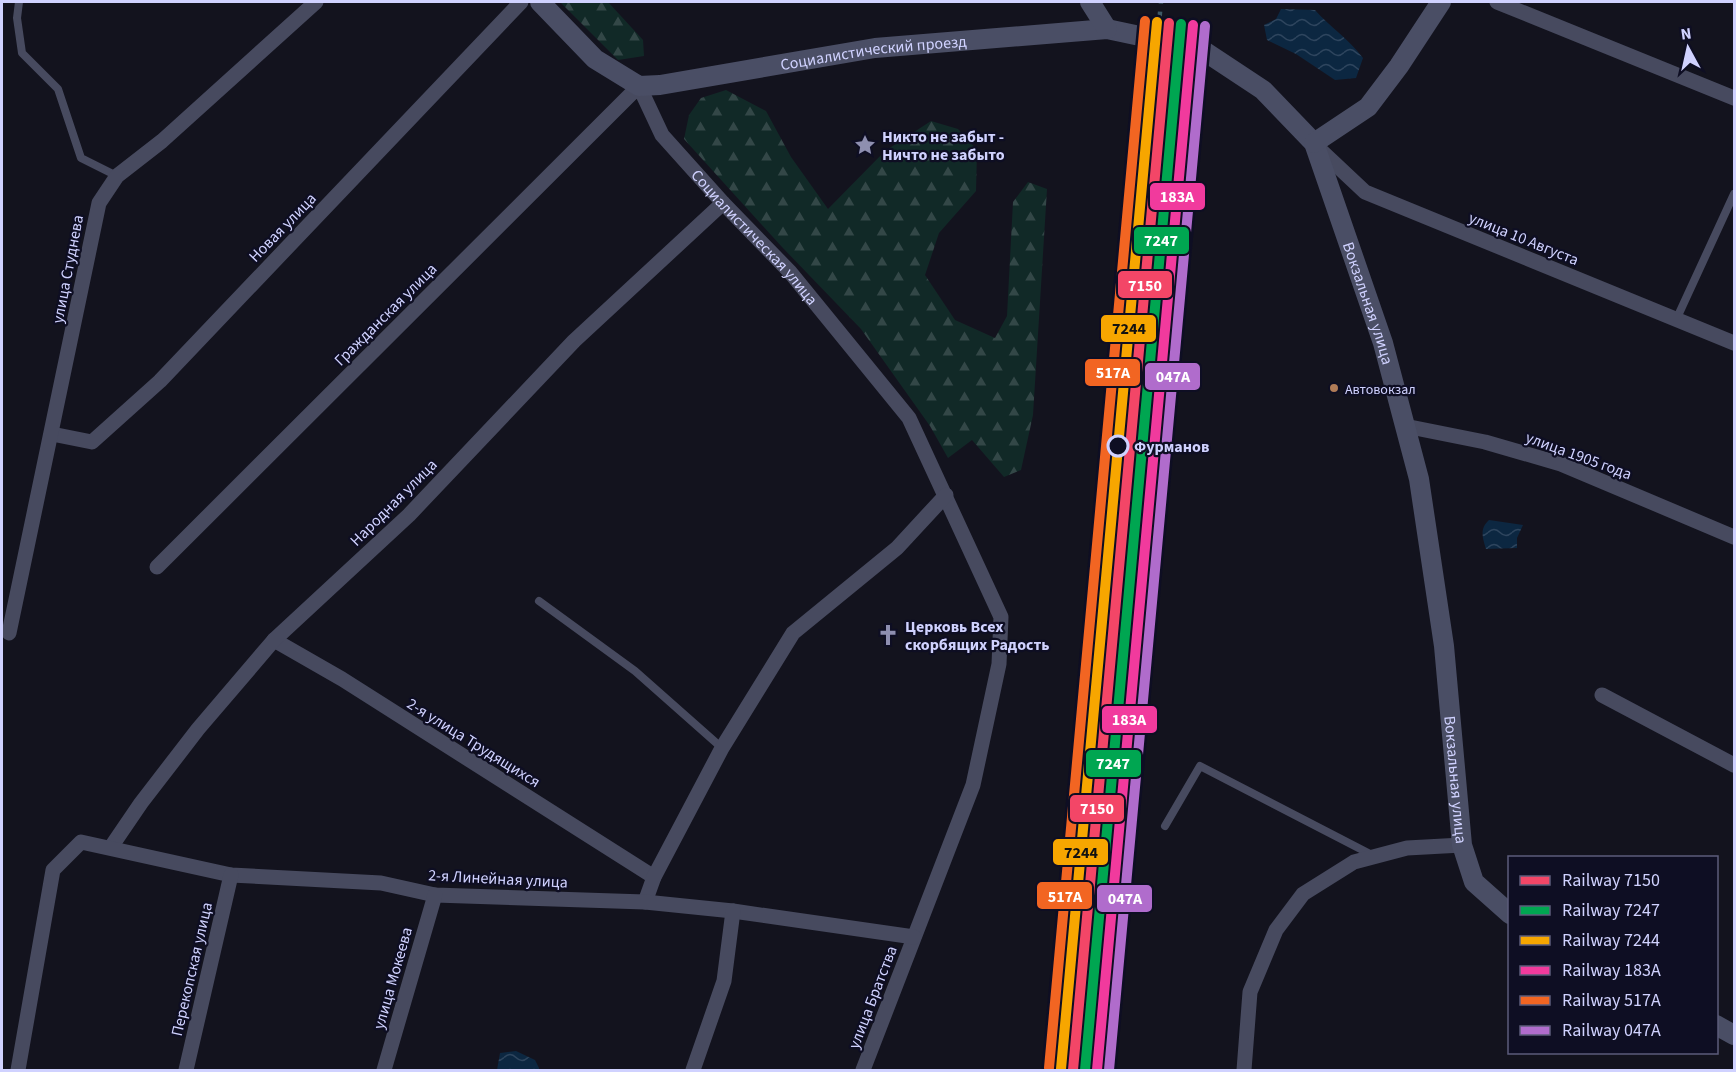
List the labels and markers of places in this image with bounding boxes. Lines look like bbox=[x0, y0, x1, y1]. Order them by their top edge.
place label: Никто не забыт - Ничто не забыто bbox=[882, 126, 1005, 166]
place icon: Никто не забыт - Ничто не забыто bbox=[853, 133, 877, 157]
place label: Автовокзал bbox=[1345, 380, 1416, 400]
marker: Автовокзал bbox=[1328, 382, 1340, 394]
marker: Фурманов bbox=[1107, 435, 1129, 457]
place label: Фурманов bbox=[1134, 436, 1209, 458]
place label: Церковь Всех скорбящих Радость bbox=[905, 616, 1050, 656]
church icon: Церковь Всех скорбящих Радость bbox=[876, 623, 900, 647]

